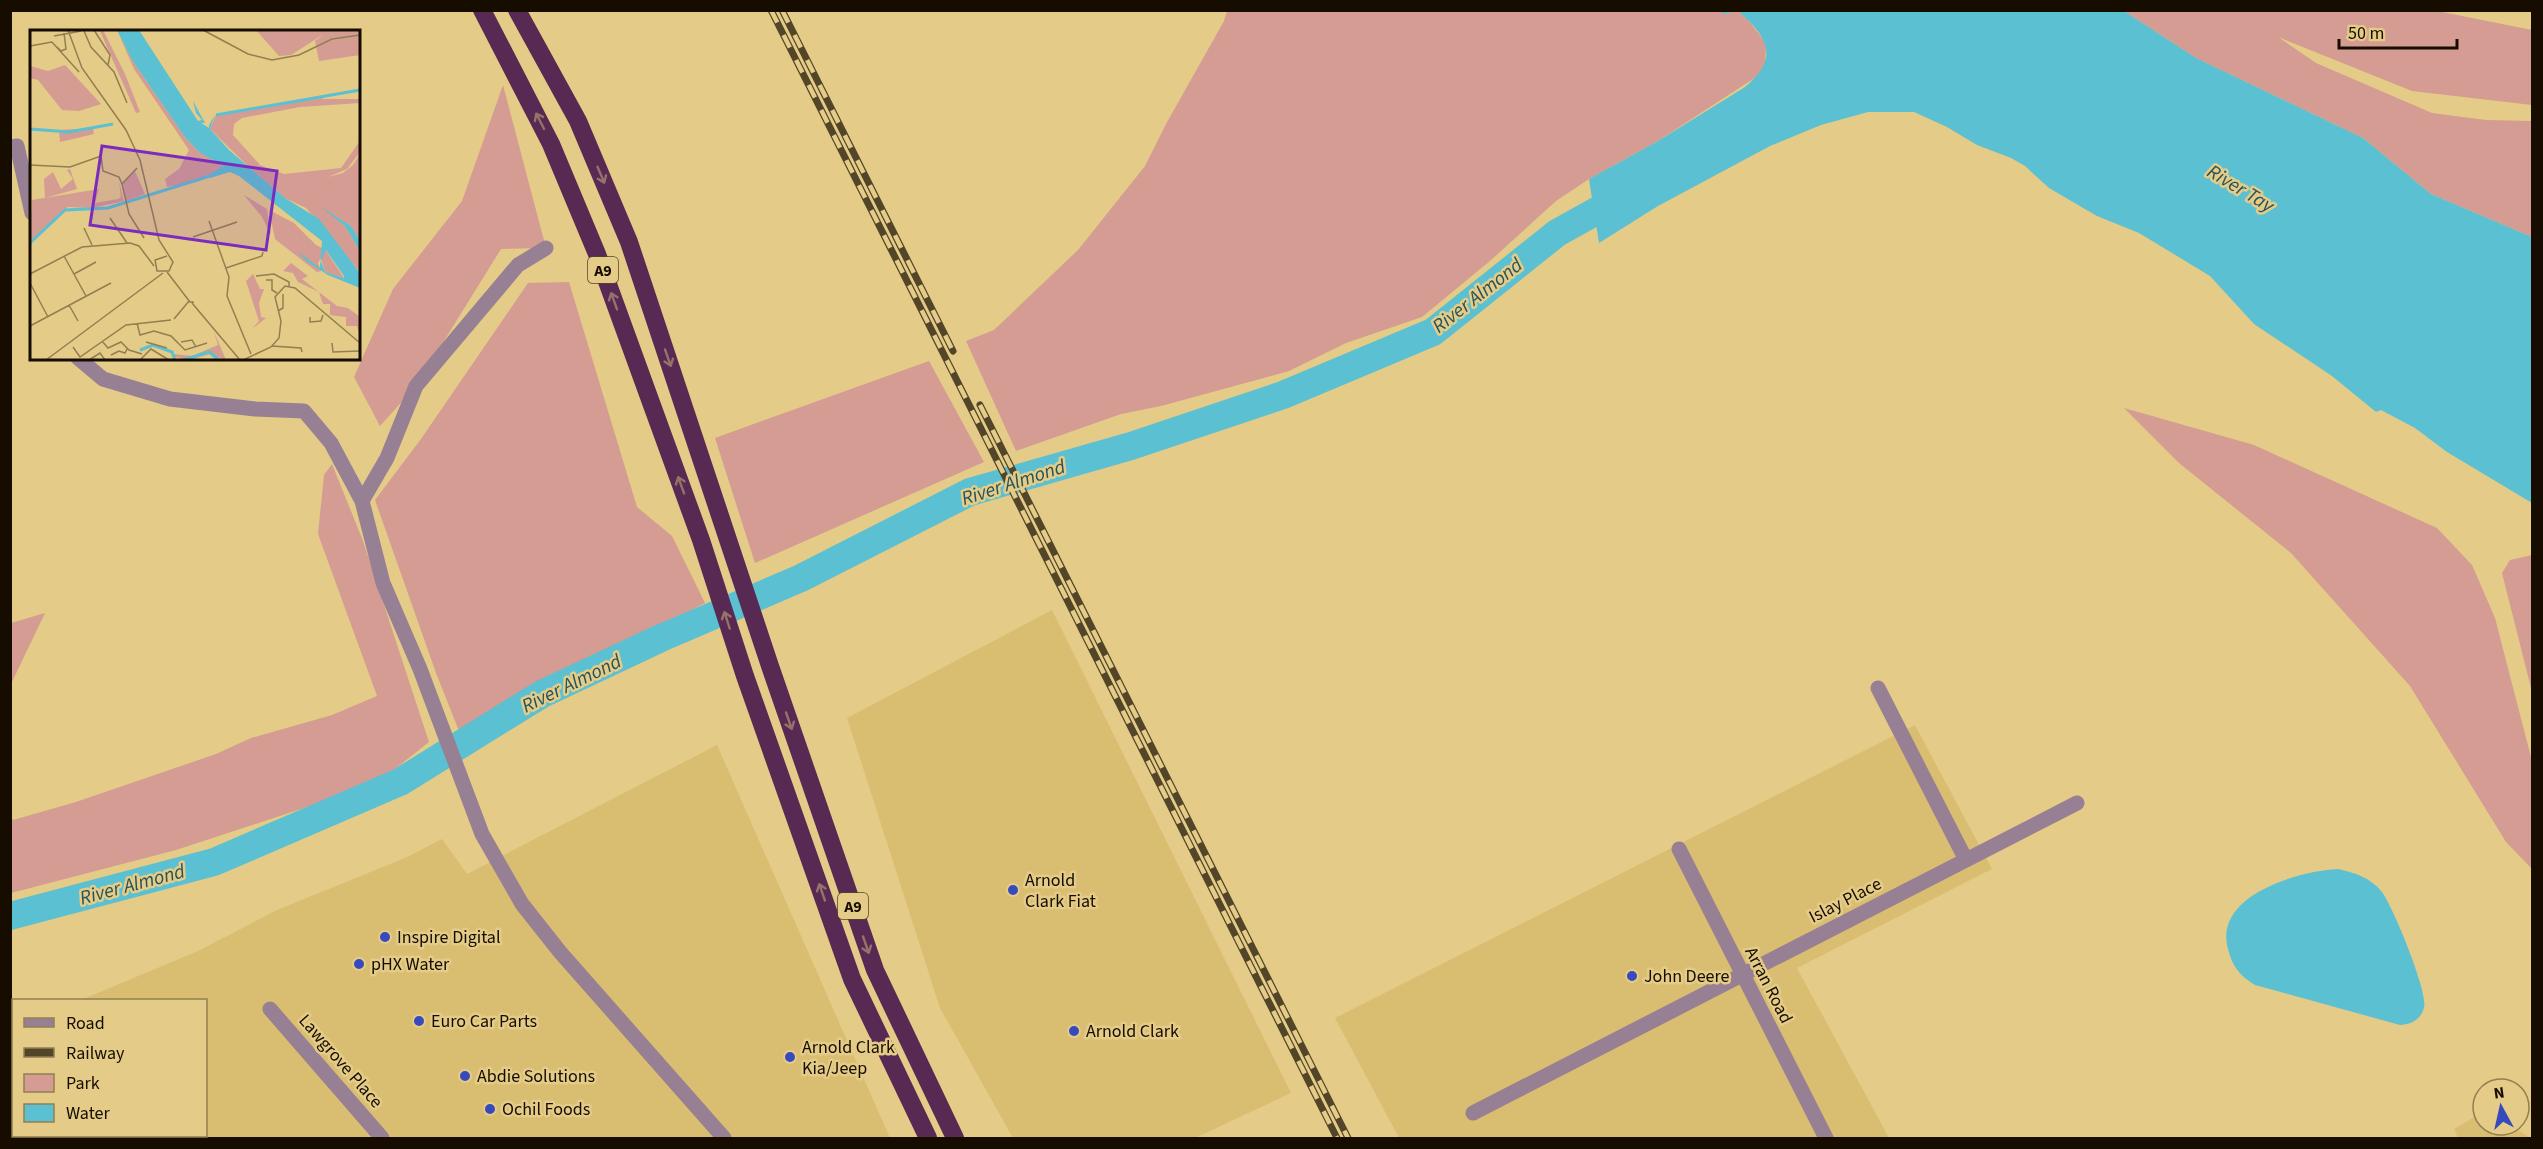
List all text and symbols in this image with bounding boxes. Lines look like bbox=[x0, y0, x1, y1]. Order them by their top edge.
scale bar bbox=[2339, 12, 2458, 50]
text: 50 m bbox=[2348, 21, 2384, 46]
inset map bbox=[30, 30, 360, 360]
one-way arrow bbox=[534, 113, 545, 131]
water label: River Tay bbox=[2202, 158, 2280, 220]
one-way arrow bbox=[596, 165, 607, 183]
water label: River Almond bbox=[1427, 251, 1530, 340]
road number: A9 bbox=[588, 257, 618, 283]
one-way arrow bbox=[608, 293, 619, 311]
one-way arrow bbox=[664, 348, 675, 367]
water label: River Almond bbox=[958, 453, 1070, 513]
one-way arrow bbox=[674, 476, 685, 495]
one-way arrow bbox=[721, 611, 732, 630]
water label: River Almond bbox=[517, 647, 627, 720]
one-way arrow bbox=[785, 711, 796, 730]
water label: River Almond bbox=[77, 857, 189, 912]
place label: Arnold Clark Fiat bbox=[1025, 868, 1096, 914]
street label: Islay Place bbox=[1805, 871, 1886, 929]
marker: Arnold Clark Fiat bbox=[1006, 883, 1020, 897]
one-way arrow bbox=[815, 884, 826, 902]
road number: A9 bbox=[838, 893, 868, 919]
place label: Inspire Digital bbox=[397, 925, 501, 950]
marker: Inspire Digital bbox=[378, 930, 392, 944]
one-way arrow bbox=[862, 935, 873, 954]
street label: Arran Road bbox=[1739, 943, 1799, 1028]
place label: pHX Water bbox=[371, 952, 450, 977]
marker: pHX Water bbox=[352, 957, 366, 971]
place label: John Deere bbox=[1644, 964, 1730, 989]
marker: John Deere bbox=[1625, 969, 1639, 983]
legend bbox=[12, 999, 207, 1137]
street label: Lawgrove Place bbox=[293, 1009, 389, 1114]
place label: Euro Car Parts bbox=[431, 1009, 537, 1034]
text: Road bbox=[66, 1011, 105, 1036]
marker: Euro Car Parts bbox=[412, 1014, 426, 1028]
place label: Arnold Clark bbox=[1086, 1019, 1179, 1044]
marker: Arnold Clark bbox=[1067, 1024, 1081, 1038]
place label: Arnold Clark Kia/Jeep bbox=[802, 1035, 895, 1081]
text: Railway bbox=[66, 1041, 125, 1066]
marker: Arnold Clark Kia/Jeep bbox=[783, 1050, 797, 1064]
place label: Abdie Solutions bbox=[477, 1064, 595, 1089]
marker: Abdie Solutions bbox=[458, 1069, 472, 1083]
text: Park bbox=[66, 1071, 100, 1096]
north arrow bbox=[2471, 1077, 2531, 1137]
text: N bbox=[2492, 1082, 2506, 1105]
place label: Ochil Foods bbox=[502, 1097, 590, 1122]
text: Water bbox=[66, 1101, 110, 1126]
marker: Ochil Foods bbox=[483, 1102, 497, 1116]

